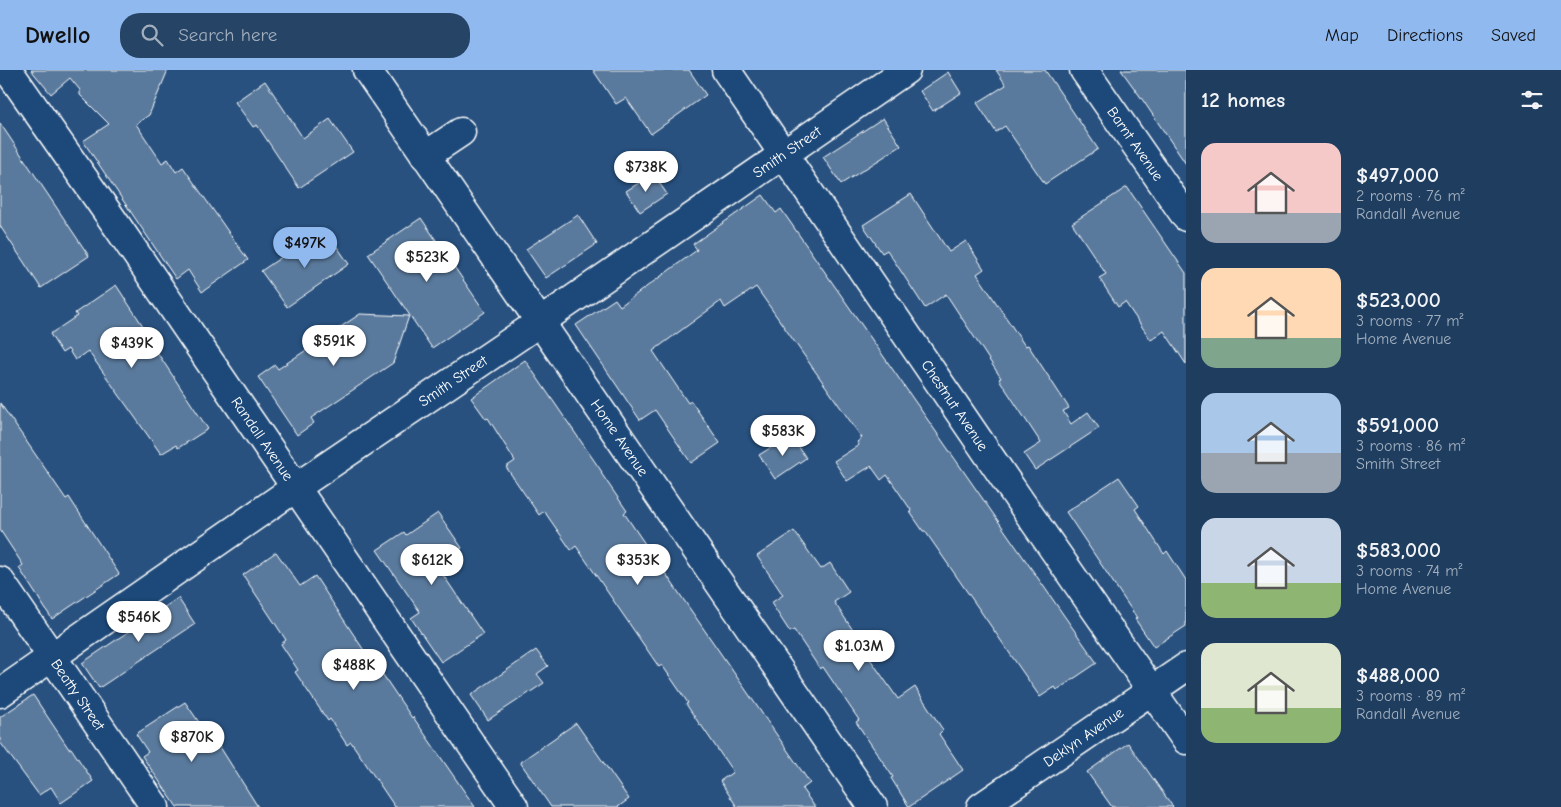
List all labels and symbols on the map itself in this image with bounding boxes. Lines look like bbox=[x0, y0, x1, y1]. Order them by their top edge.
street label: Barnt Avenue bbox=[1103, 103, 1168, 185]
street label: Smith Street bbox=[749, 122, 825, 182]
pin: $738K bbox=[611, 150, 681, 193]
pin: $497K bbox=[270, 226, 340, 269]
pin: $523K bbox=[392, 240, 462, 283]
pin: $591K bbox=[299, 324, 369, 367]
pin: $439K bbox=[97, 326, 167, 369]
street label: Smith Street bbox=[415, 351, 491, 411]
street label: Chestnut Avenue bbox=[917, 356, 992, 455]
street label: Randall Avenue bbox=[227, 393, 298, 485]
street label: Home Avenue bbox=[587, 396, 652, 480]
pin: $583K bbox=[748, 414, 818, 457]
pin: $612K bbox=[397, 544, 467, 586]
pin: $353K bbox=[603, 544, 673, 586]
pin: $546K bbox=[104, 600, 174, 643]
pin: $1.03M bbox=[818, 630, 900, 672]
pin: $488K bbox=[319, 648, 389, 691]
street label: Beatty Street bbox=[47, 656, 109, 734]
street label: Deklyn Avenue bbox=[1040, 703, 1127, 771]
pin: $870K bbox=[157, 720, 227, 763]

